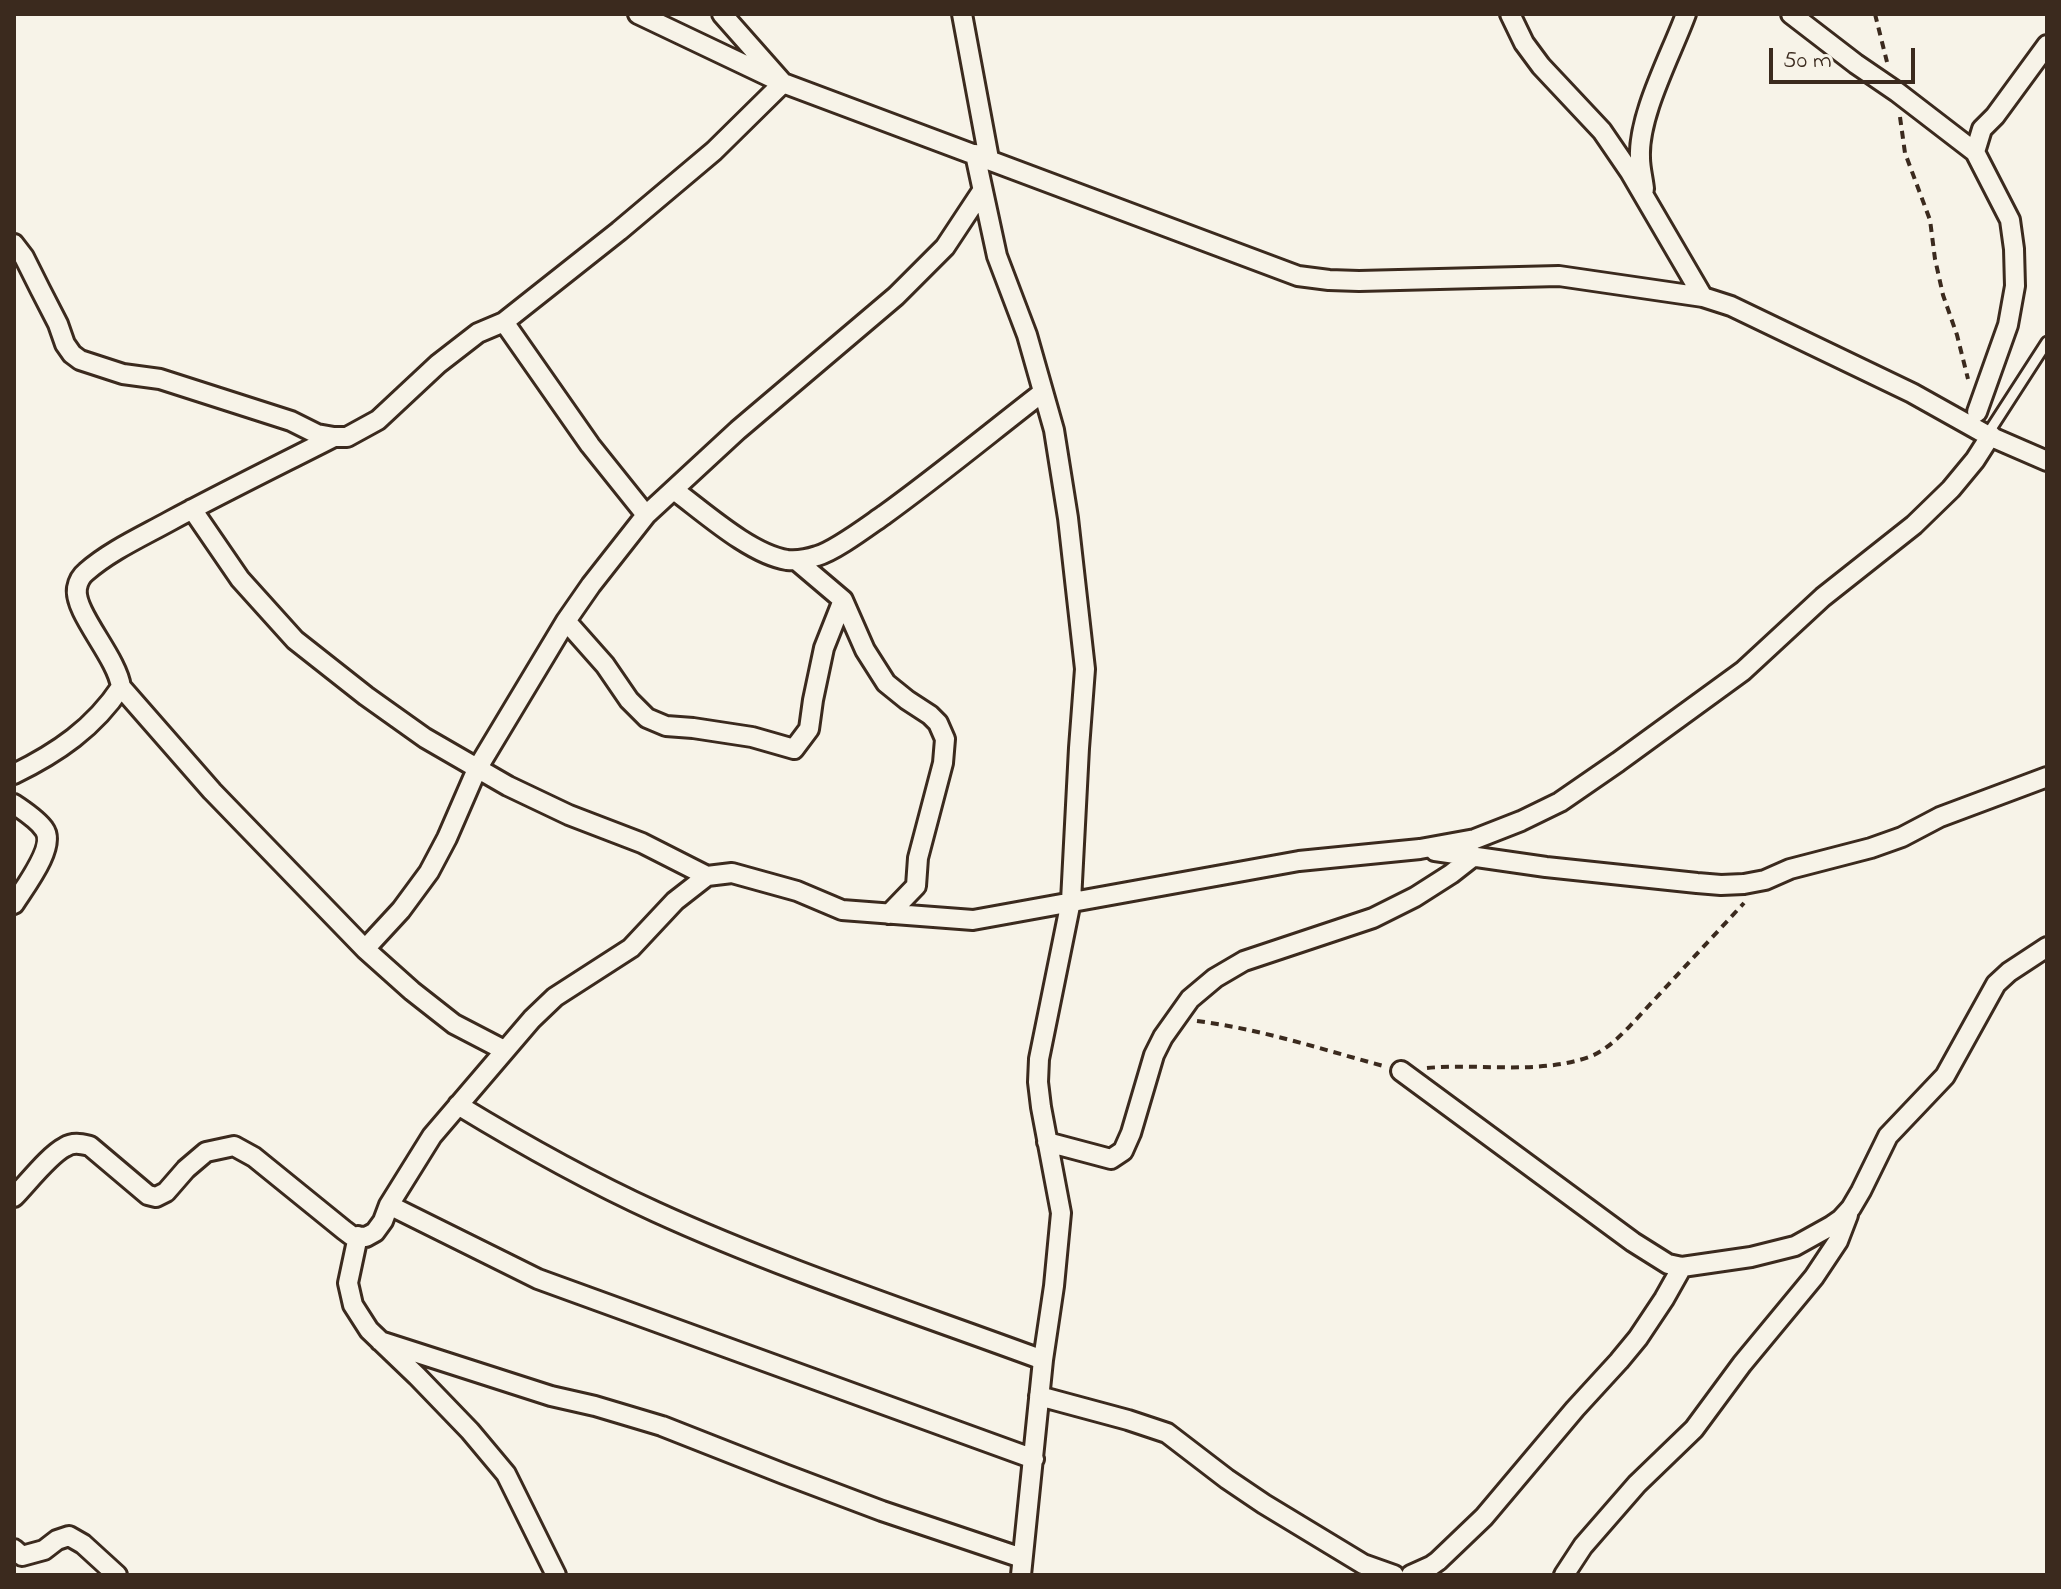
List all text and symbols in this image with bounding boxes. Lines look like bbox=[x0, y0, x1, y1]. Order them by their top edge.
scale bar bbox=[1773, 32, 1919, 82]
text: 50 m bbox=[1783, 44, 1832, 79]

